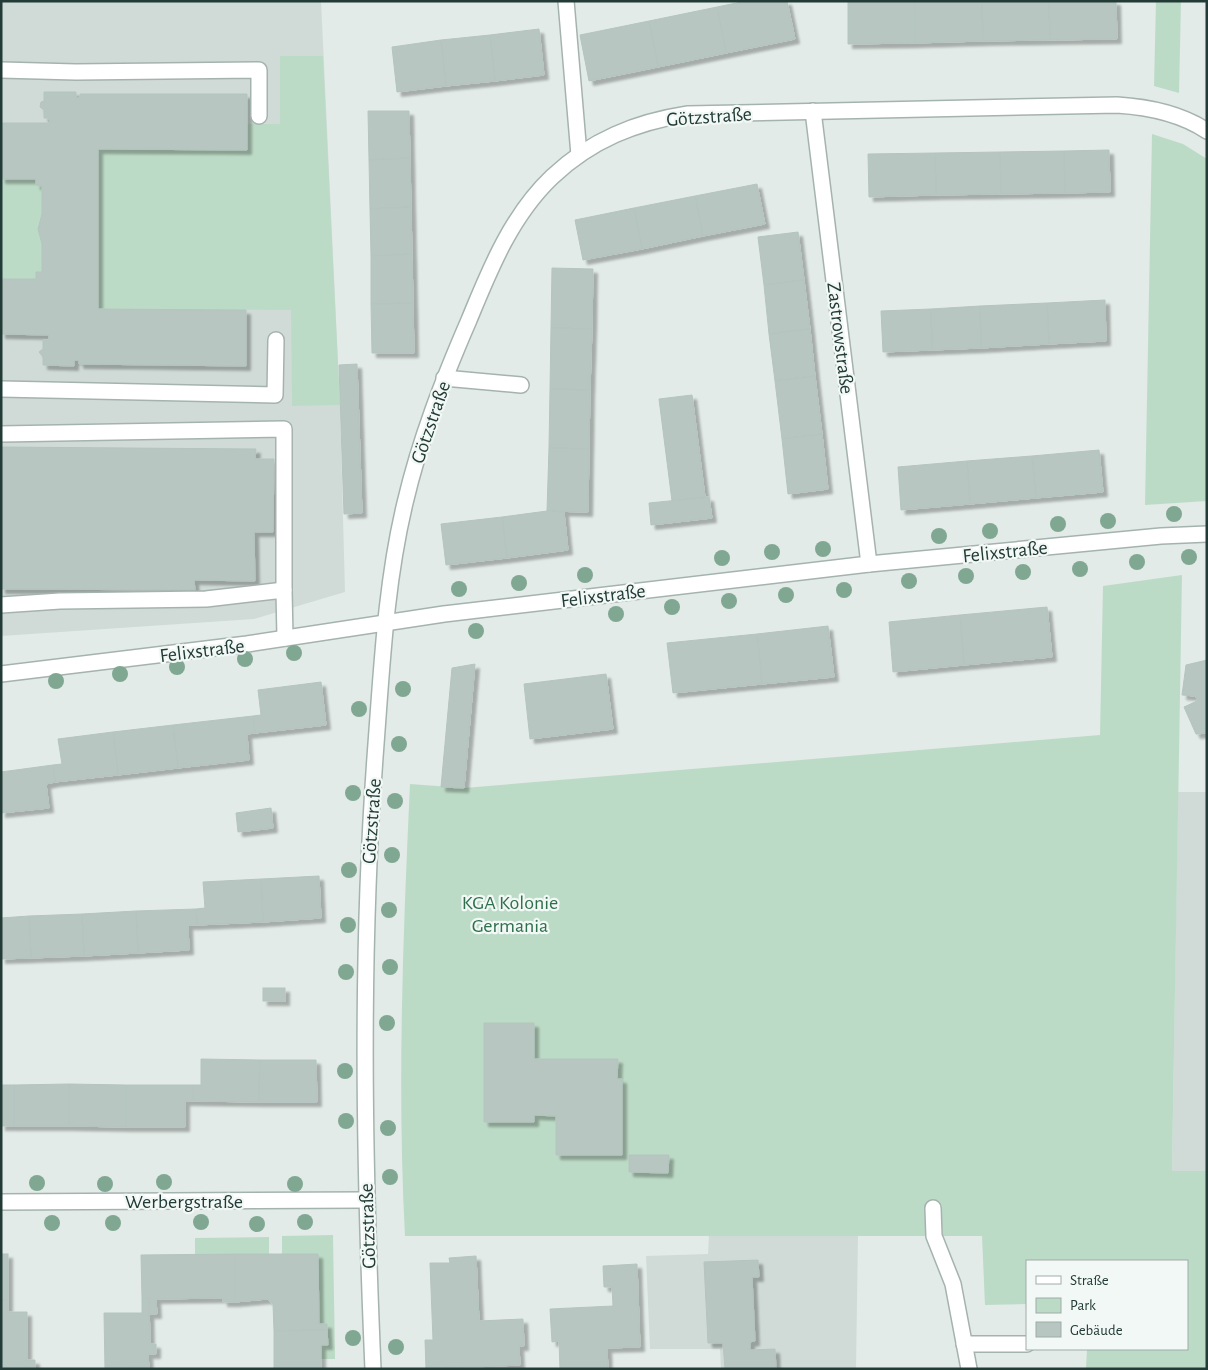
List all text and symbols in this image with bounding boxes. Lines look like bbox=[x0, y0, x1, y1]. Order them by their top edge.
street label: Götzstraße bbox=[666, 104, 752, 130]
street label: Zastrowstraße bbox=[823, 281, 857, 395]
street label: Götzstraße bbox=[408, 379, 454, 466]
street label: Felixstraße bbox=[962, 538, 1049, 566]
street label: Felixstraße bbox=[560, 581, 647, 611]
street label: Felixstraße bbox=[159, 636, 246, 666]
street label: Götzstraße bbox=[359, 778, 385, 864]
park label: KGA Kolonie Germania bbox=[462, 893, 558, 936]
street label: Götzstraße bbox=[357, 1183, 379, 1269]
street label: Werbergstraße bbox=[125, 1192, 243, 1212]
legend bbox=[1026, 1260, 1188, 1350]
text: Straße bbox=[1070, 1273, 1109, 1288]
text: Park bbox=[1070, 1298, 1096, 1313]
text: Gebäude bbox=[1070, 1323, 1123, 1338]

